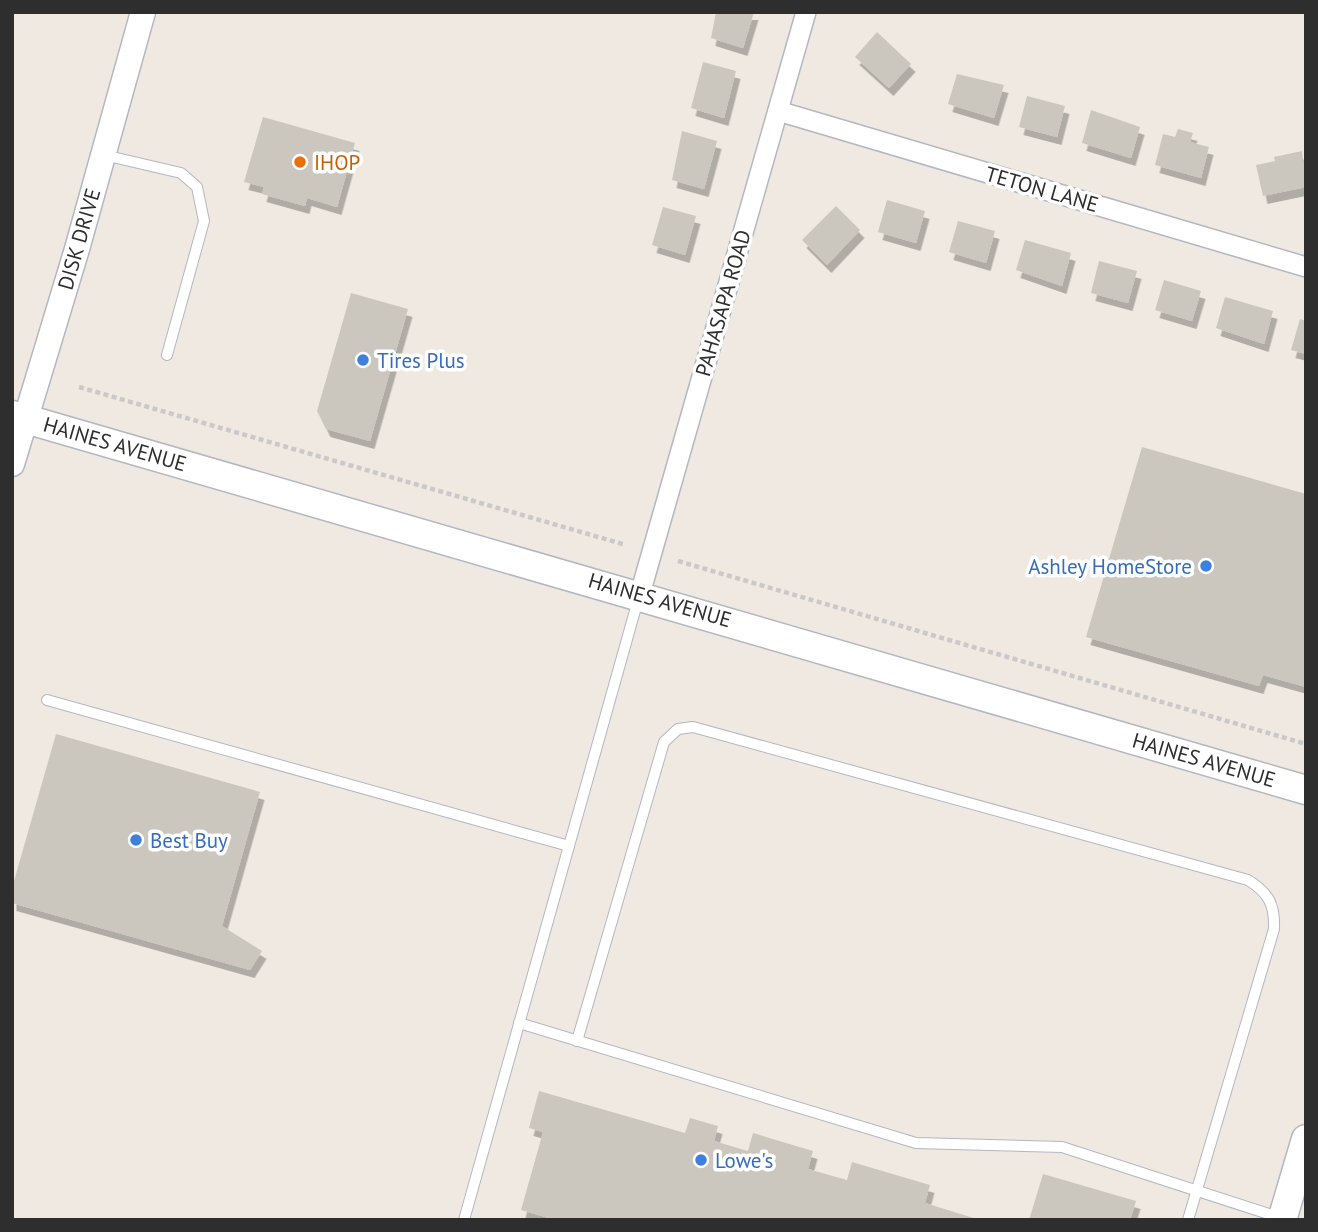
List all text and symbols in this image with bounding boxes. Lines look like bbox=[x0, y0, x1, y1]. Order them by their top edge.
place label: IHOP bbox=[314, 149, 360, 176]
marker: IHOP bbox=[292, 154, 308, 170]
street label: TETON LANE bbox=[982, 160, 1102, 218]
street label: DISK DRIVE bbox=[52, 185, 106, 293]
street label: PAHASAPA ROAD bbox=[689, 227, 757, 379]
place label: Tires Plus bbox=[377, 347, 465, 374]
marker: Tires Plus bbox=[355, 352, 371, 368]
street label: HAINES AVENUE bbox=[40, 411, 190, 477]
place label: Ashley HomeStore bbox=[1028, 553, 1192, 580]
marker: Ashley HomeStore bbox=[1198, 558, 1214, 574]
street label: HAINES AVENUE bbox=[585, 567, 735, 633]
street label: HAINES AVENUE bbox=[1129, 727, 1279, 793]
place label: Best Buy bbox=[150, 827, 228, 854]
marker: Best Buy bbox=[128, 832, 144, 848]
place label: Lowe's bbox=[715, 1147, 773, 1174]
marker: Lowe's bbox=[693, 1152, 709, 1168]

